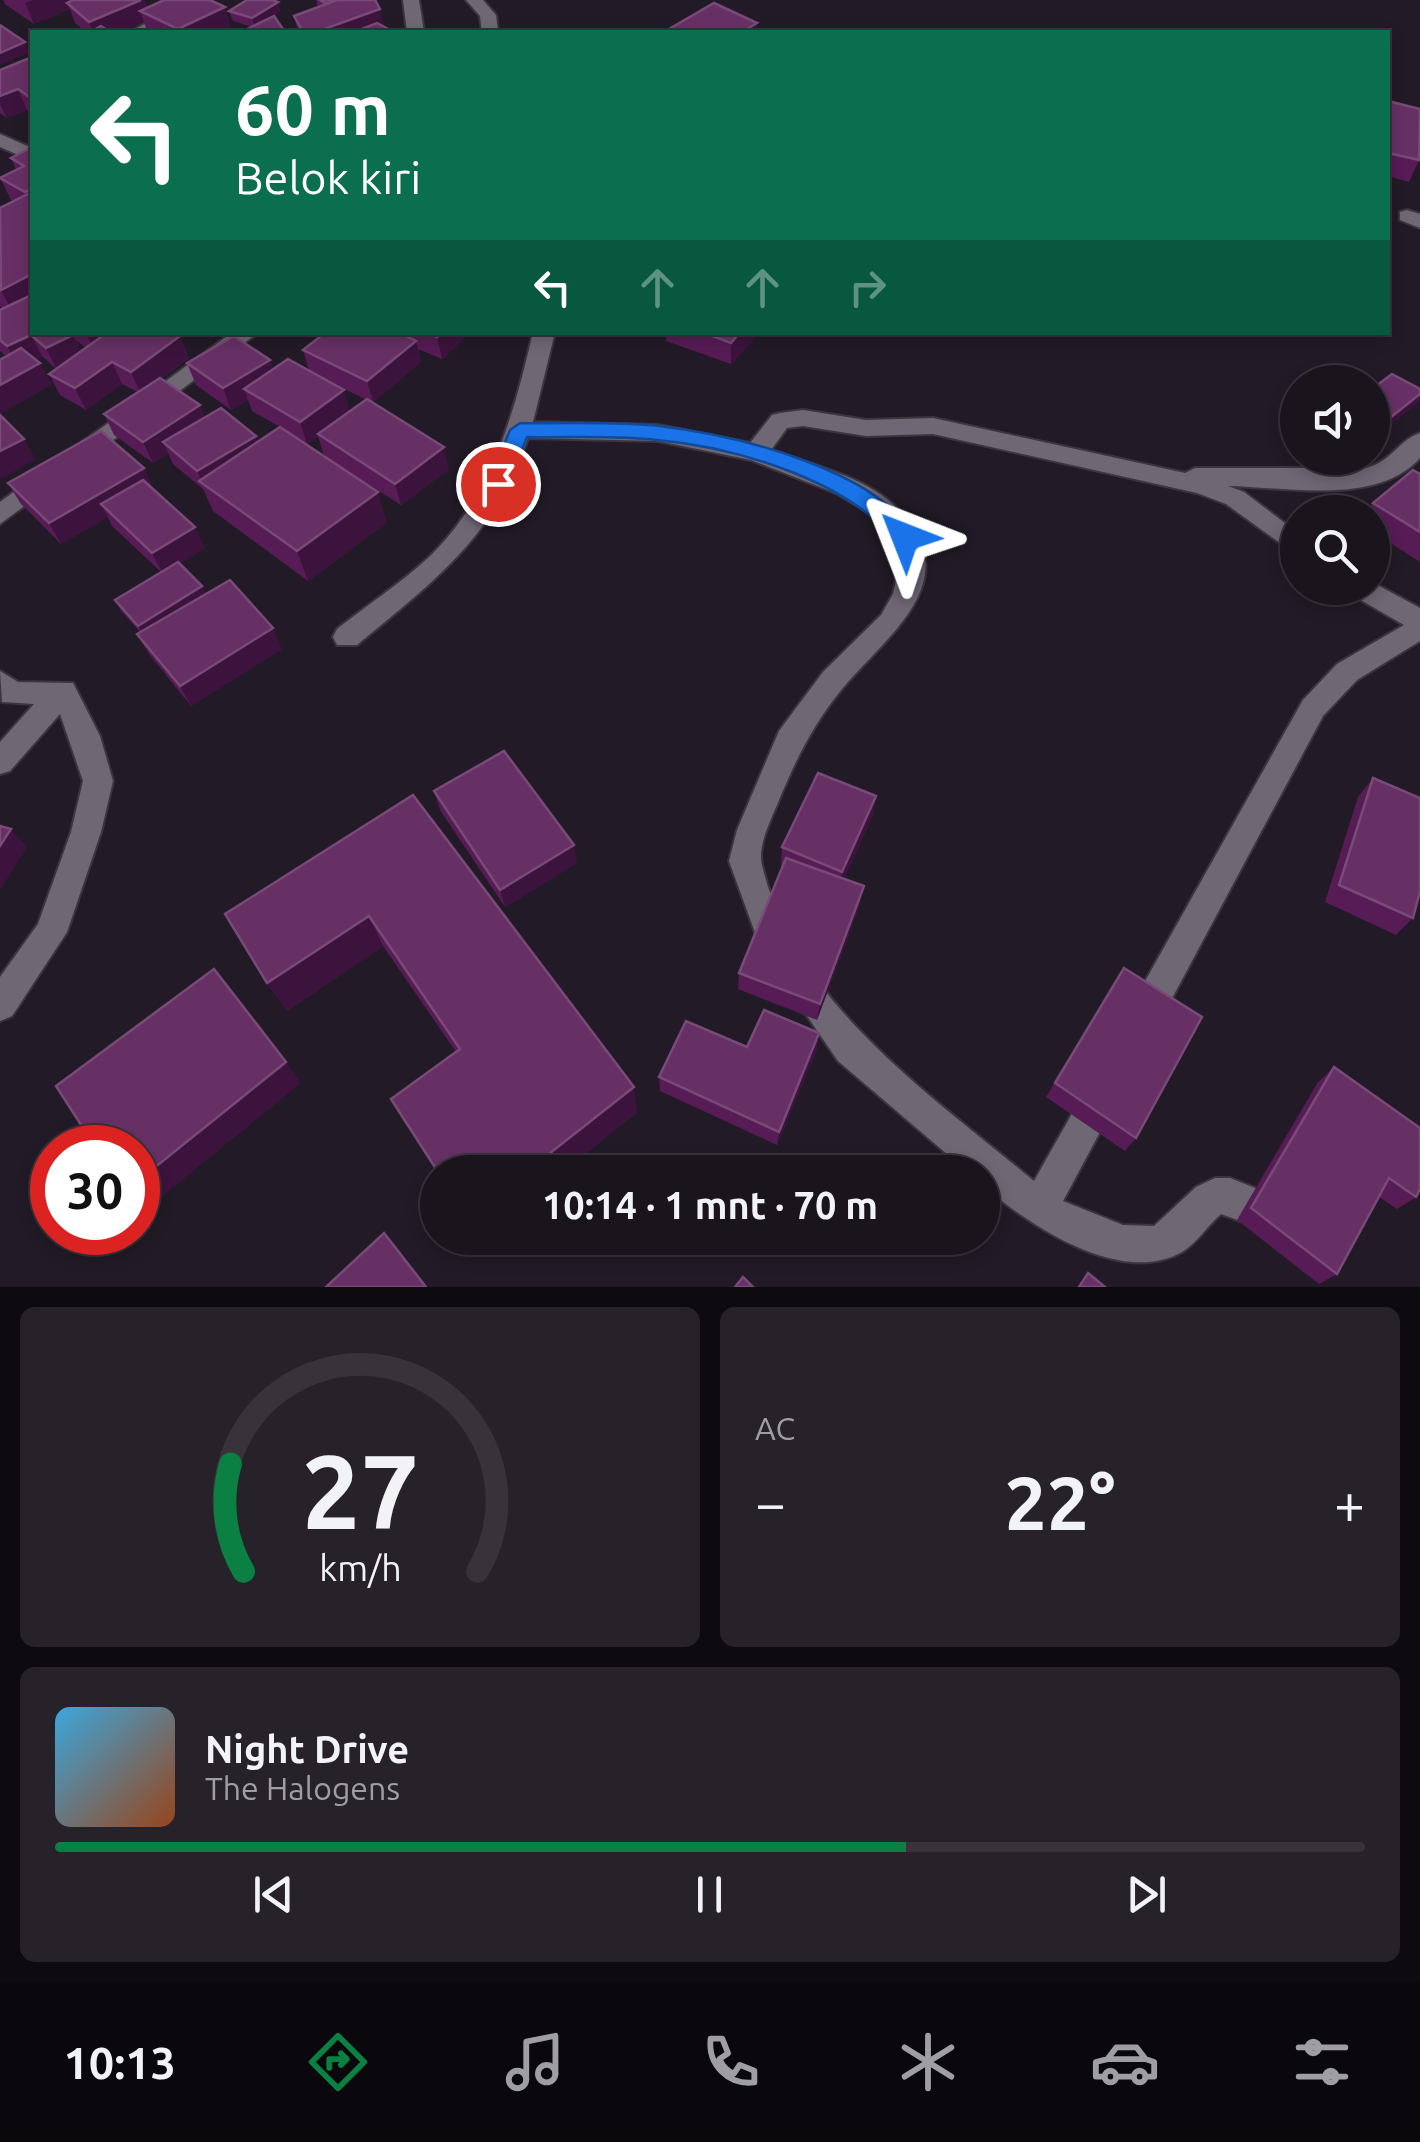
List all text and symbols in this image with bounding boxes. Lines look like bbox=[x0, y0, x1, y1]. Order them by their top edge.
icon: left bbox=[70, 70, 200, 200]
text: 60 m bbox=[235, 70, 391, 148]
text: Belok kiri bbox=[235, 152, 421, 203]
icon: left bbox=[525, 260, 580, 315]
icon: ahead bbox=[630, 260, 685, 315]
icon: ahead bbox=[735, 260, 790, 315]
icon: right bbox=[840, 260, 895, 315]
map controls bbox=[1280, 365, 1390, 605]
button: sound bbox=[1280, 365, 1390, 475]
pin bbox=[456, 442, 541, 527]
icon: arrive bbox=[471, 457, 526, 512]
position arrow bbox=[853, 485, 957, 589]
button: search bbox=[1280, 495, 1390, 605]
speed limit sign: 30 bbox=[30, 1125, 160, 1255]
text: 10:14 · 1 mnt · 70 m bbox=[542, 1184, 878, 1226]
text: AC bbox=[755, 1410, 795, 1446]
text: 27 bbox=[301, 1432, 419, 1549]
text: 22° bbox=[1004, 1460, 1116, 1544]
text: − bbox=[755, 1472, 786, 1533]
text: + bbox=[1334, 1472, 1365, 1533]
text: km/h bbox=[319, 1548, 401, 1588]
text: Night Drive bbox=[205, 1728, 409, 1770]
text: The Halogens bbox=[205, 1770, 400, 1806]
icon: previous bbox=[246, 1867, 301, 1922]
icon: pause bbox=[682, 1867, 737, 1922]
icon: next bbox=[1119, 1867, 1174, 1922]
icon: directions bbox=[303, 2027, 373, 2097]
icon: music bbox=[500, 2027, 570, 2097]
icon: phone bbox=[696, 2027, 766, 2097]
icon: climate bbox=[893, 2027, 963, 2097]
icon: car bbox=[1090, 2027, 1160, 2097]
icon: filters bbox=[1287, 2027, 1357, 2097]
text: 10:13 bbox=[63, 2037, 176, 2088]

